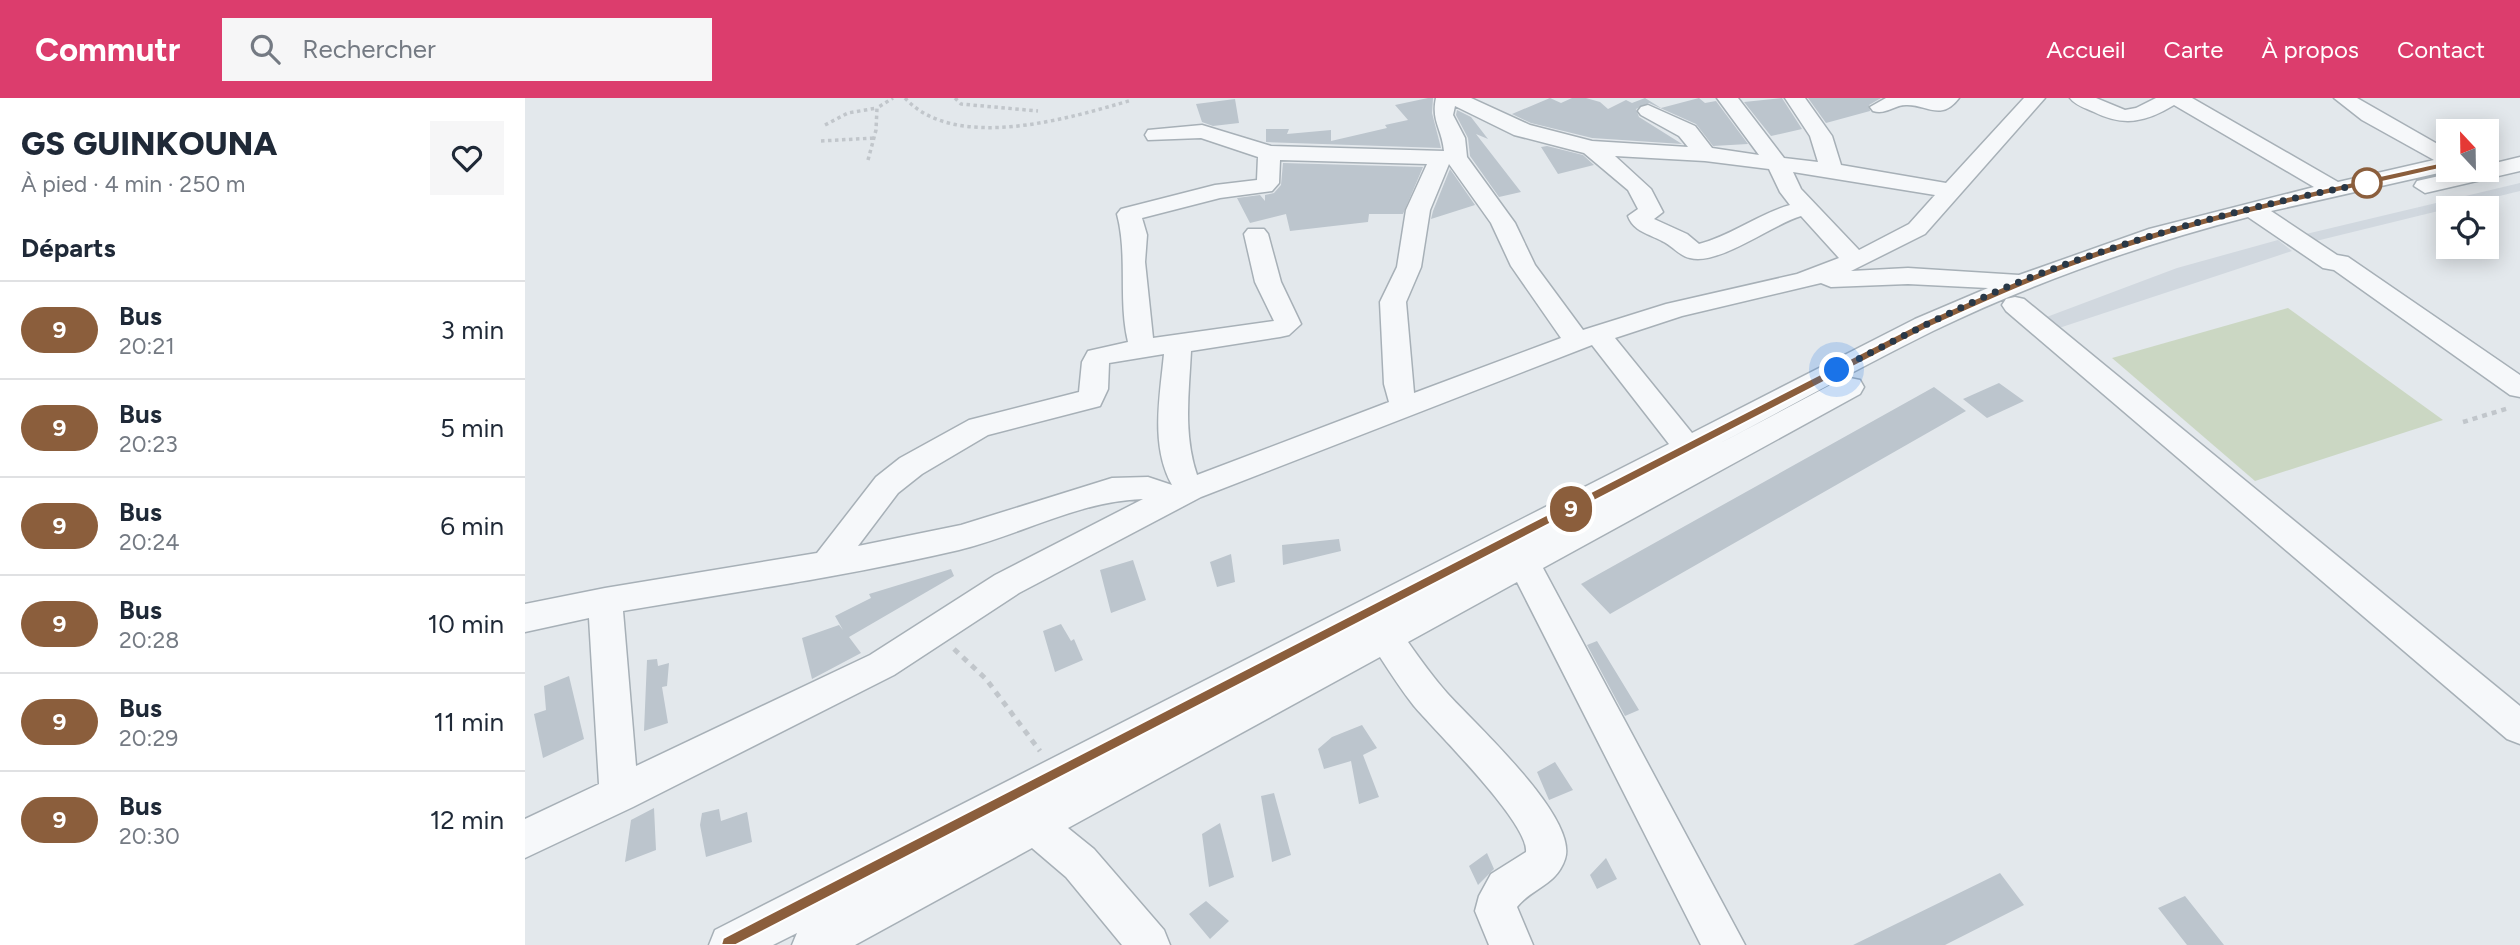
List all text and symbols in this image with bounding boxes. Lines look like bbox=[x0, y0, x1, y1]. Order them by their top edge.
search box bbox=[222, 18, 712, 81]
text: Commutr bbox=[35, 30, 180, 69]
icon: search bbox=[246, 30, 284, 68]
text: Rechercher bbox=[302, 33, 436, 65]
text: Accueil bbox=[2046, 35, 2126, 64]
text: Carte bbox=[2164, 35, 2223, 64]
text: À propos bbox=[2261, 35, 2359, 64]
text: Contact bbox=[2397, 35, 2485, 64]
north arrow bbox=[2436, 119, 2499, 182]
map controls bbox=[2436, 119, 2499, 259]
button: heart bbox=[430, 121, 504, 195]
text: GS GUINKOUNA bbox=[21, 124, 277, 163]
unlabelled marker bbox=[2352, 168, 2382, 198]
text: À pied · 4 min · 250 m bbox=[21, 170, 245, 198]
button: locate bbox=[2436, 196, 2499, 259]
text: Départs bbox=[21, 232, 116, 264]
text: Bus bbox=[119, 300, 162, 332]
text: 3 min bbox=[441, 314, 504, 346]
text: 9 bbox=[53, 315, 66, 344]
text: 20:21 bbox=[119, 332, 175, 360]
your location bbox=[1819, 352, 1854, 387]
text: Bus bbox=[119, 398, 162, 430]
text: 5 min bbox=[440, 412, 504, 444]
text: 9 bbox=[53, 413, 66, 442]
text: 20:23 bbox=[119, 430, 178, 458]
line badge: 9 bbox=[1548, 486, 1594, 532]
text: 9 bbox=[1564, 494, 1578, 523]
text: Bus bbox=[119, 496, 162, 528]
text: 6 min bbox=[440, 510, 504, 542]
text: 9 bbox=[53, 511, 66, 540]
text: 20:24 bbox=[119, 528, 180, 556]
text: Bus bbox=[119, 594, 162, 626]
text: 10 min bbox=[428, 608, 504, 640]
text: 9 bbox=[53, 609, 66, 638]
text: 20:28 bbox=[119, 626, 179, 654]
text: Bus bbox=[119, 692, 162, 724]
text: 11 min bbox=[433, 706, 504, 738]
text: 9 bbox=[53, 707, 66, 736]
text: 20:29 bbox=[119, 724, 178, 752]
text: Bus bbox=[119, 790, 162, 822]
text: 12 min bbox=[430, 804, 504, 836]
text: 9 bbox=[53, 805, 66, 834]
text: 20:30 bbox=[119, 822, 180, 850]

